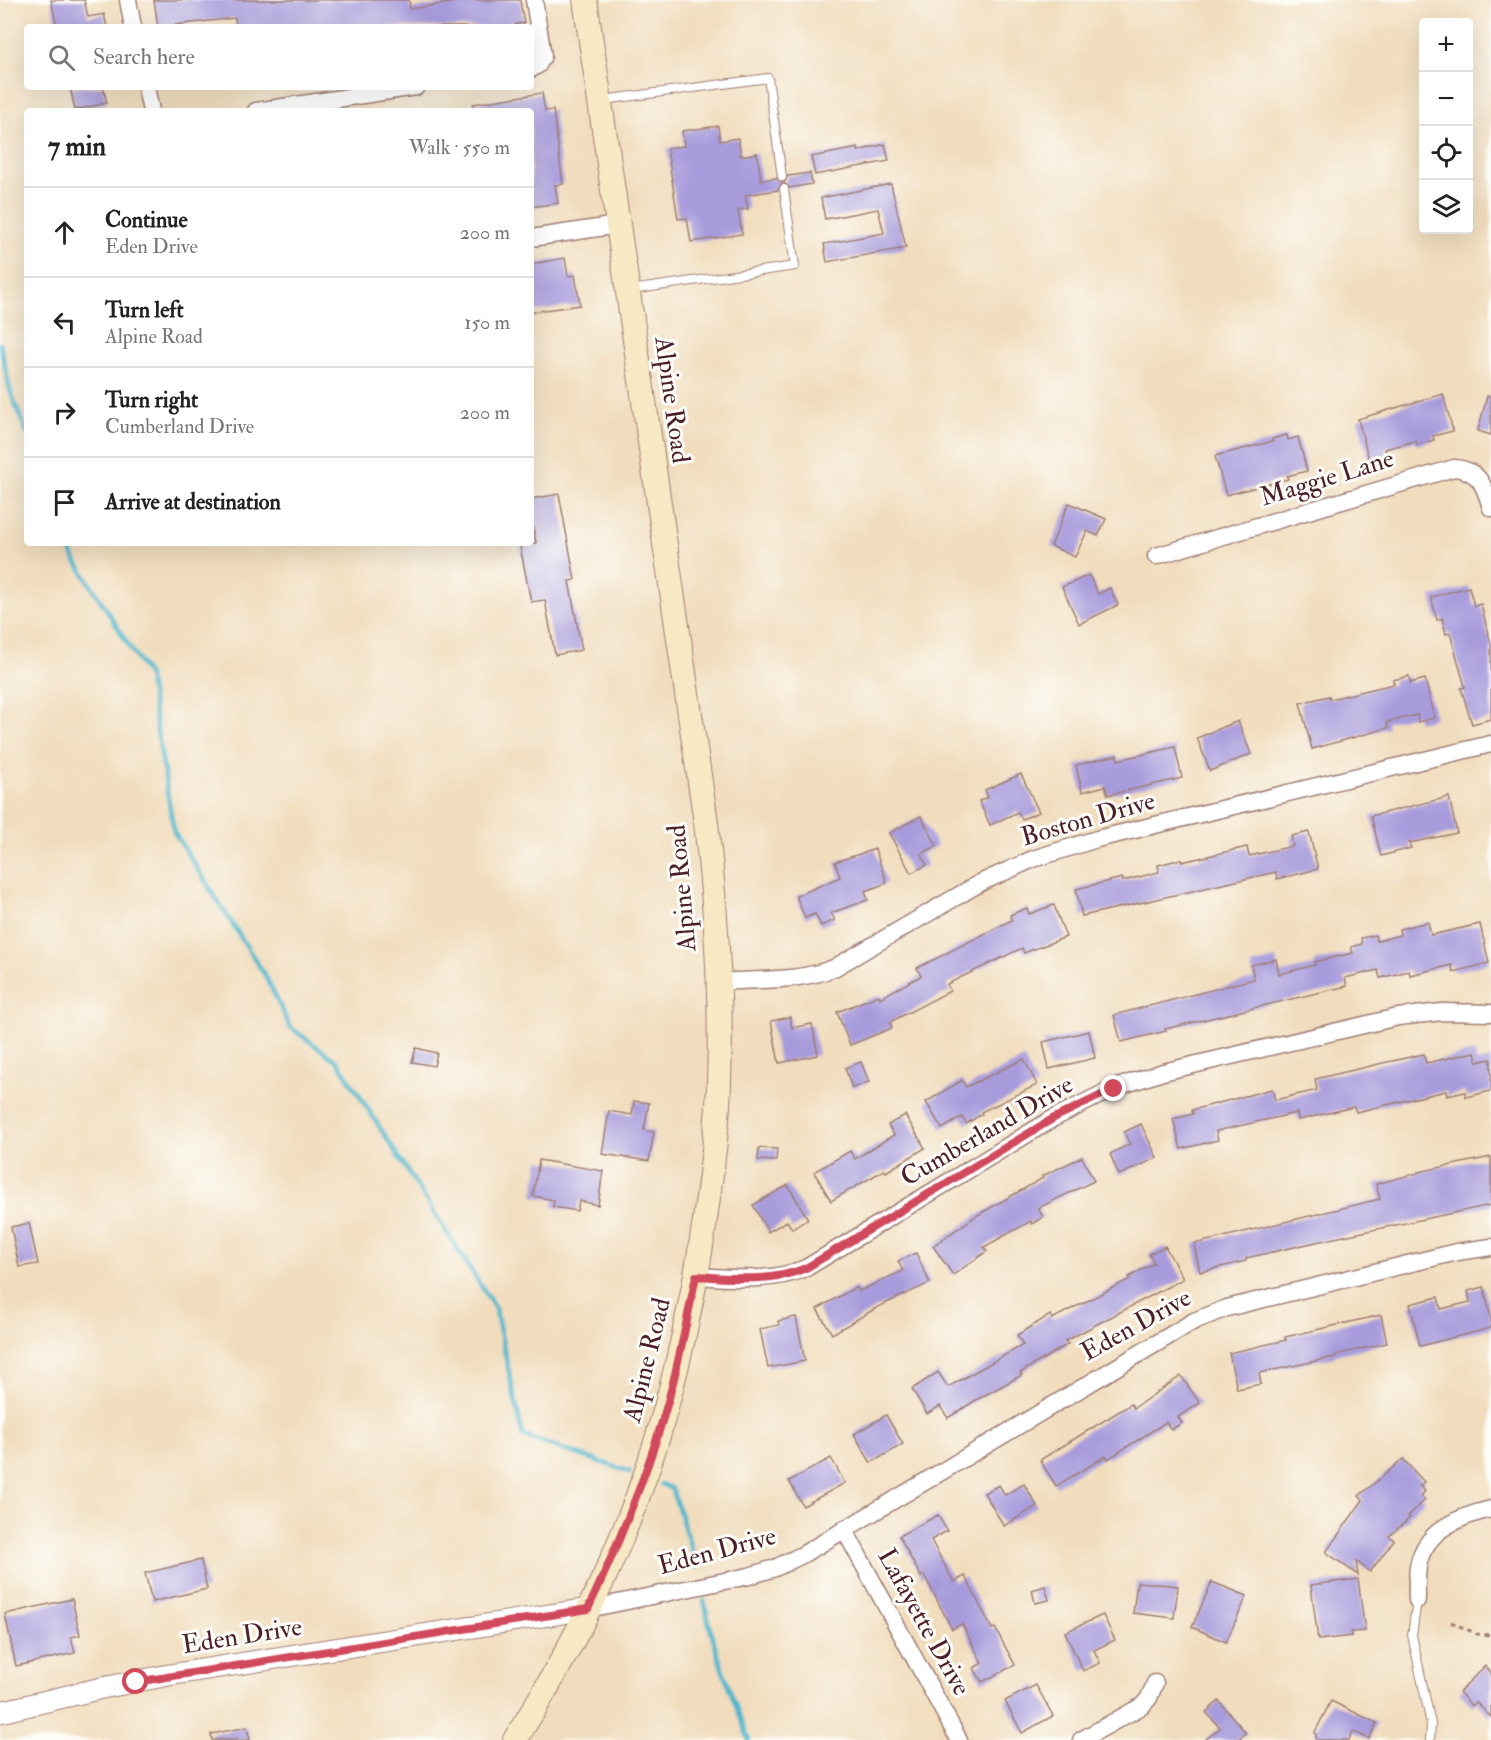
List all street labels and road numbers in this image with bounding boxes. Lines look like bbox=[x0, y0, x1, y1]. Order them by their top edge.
street label: Alpine Road bbox=[646, 334, 697, 466]
street label: Maggie Lane bbox=[1256, 442, 1398, 514]
street label: Boston Drive bbox=[1017, 785, 1159, 853]
street label: Alpine Road bbox=[660, 823, 705, 954]
street label: Cumberland Drive bbox=[895, 1069, 1079, 1193]
street label: Eden Drive bbox=[1075, 1282, 1197, 1368]
street label: Alpine Road bbox=[616, 1294, 679, 1427]
street label: Eden Drive bbox=[655, 1520, 780, 1582]
street label: Lafayette Drive bbox=[870, 1543, 978, 1701]
street label: Eden Drive bbox=[180, 1611, 304, 1661]

